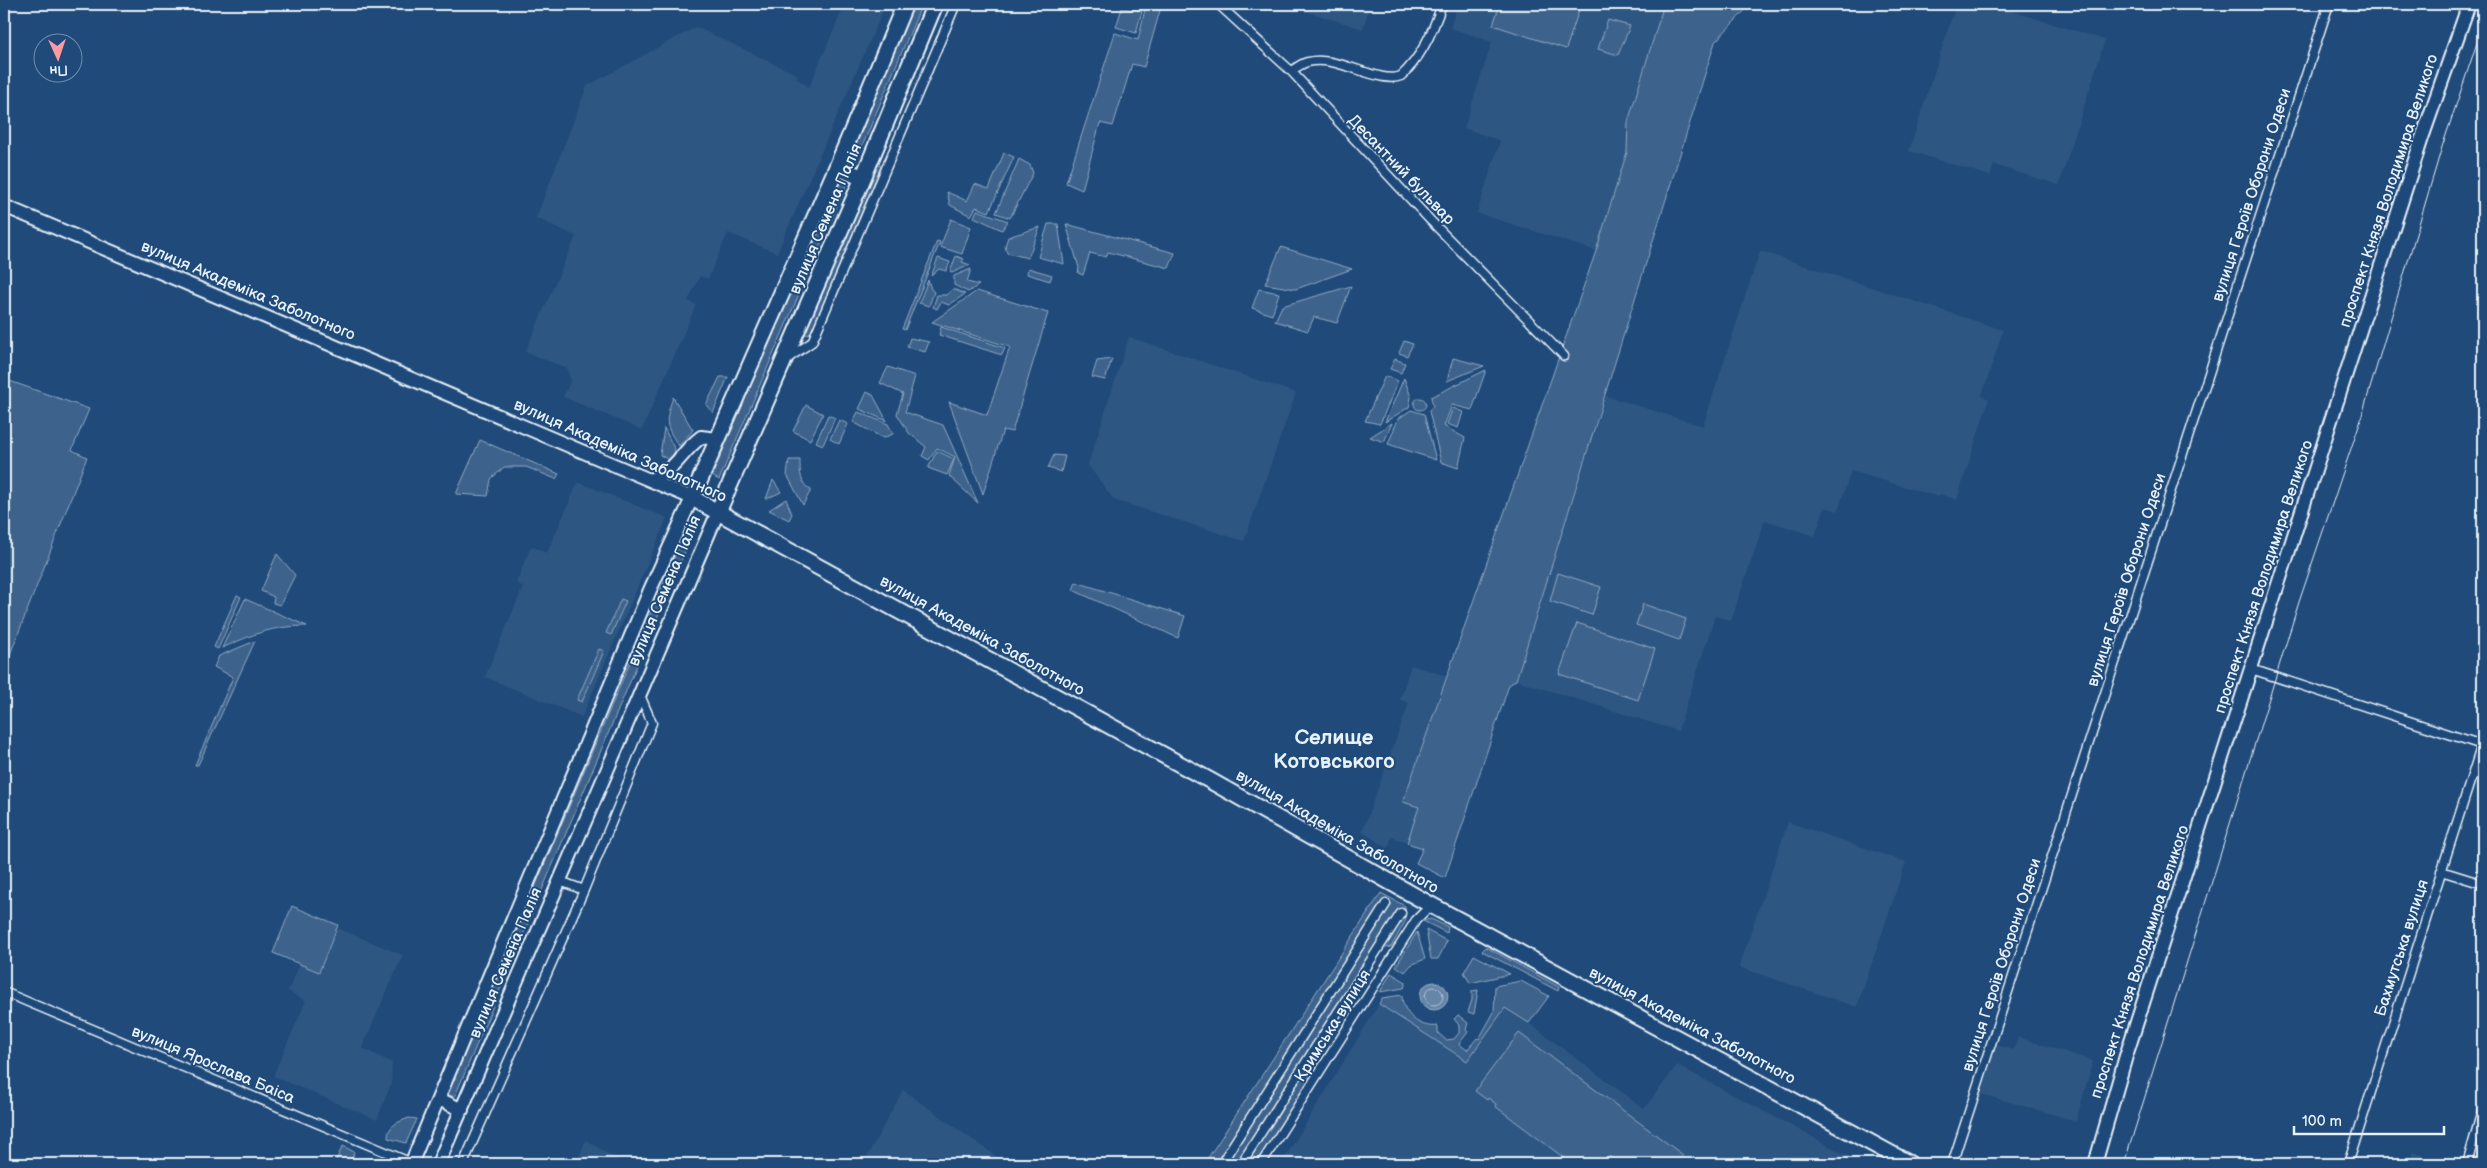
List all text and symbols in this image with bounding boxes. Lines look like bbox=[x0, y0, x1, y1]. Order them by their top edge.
north arrow bbox=[32, 32, 82, 82]
street label: проспект Князя Володимира Великого bbox=[2336, 52, 2442, 330]
text: Пн bbox=[49, 62, 68, 79]
street label: вулиця Героїв Оборони Одеси bbox=[2208, 86, 2296, 304]
street label: Десантний бульвар bbox=[1344, 111, 1458, 229]
street label: вулиця Семена Палія bbox=[786, 141, 866, 297]
street label: вулиця Академіка Заболотного bbox=[138, 237, 358, 345]
street label: вулиця Академіка Заболотного bbox=[511, 395, 729, 507]
street label: проспект Князя Володимира Великого bbox=[2211, 438, 2317, 716]
street label: вулиця Героїв Оборони Одеси bbox=[2083, 471, 2171, 689]
street label: вулиця Семена Палія bbox=[625, 513, 705, 669]
street label: вулиця Академіка Заболотного bbox=[876, 572, 1088, 700]
district label: Селище Котовського bbox=[1273, 725, 1395, 774]
street label: вулиця Академіка Заболотного bbox=[1232, 766, 1442, 898]
street label: проспект Князя Володимира Великого bbox=[2087, 823, 2193, 1101]
street label: вулиця Героїв Оборони Одеси bbox=[1958, 856, 2046, 1074]
street label: Бахмутська вулиця bbox=[2371, 877, 2433, 1019]
street label: вулиця Семена Палія bbox=[466, 885, 546, 1041]
street label: вулиця Академіка Заболотного bbox=[1586, 963, 1798, 1089]
street label: Кримська вулиця bbox=[1291, 966, 1375, 1086]
street label: вулиця Ярослава Баіса bbox=[129, 1022, 298, 1108]
scale bar bbox=[2294, 1103, 2444, 1135]
text: 100 m bbox=[2302, 1112, 2342, 1131]

